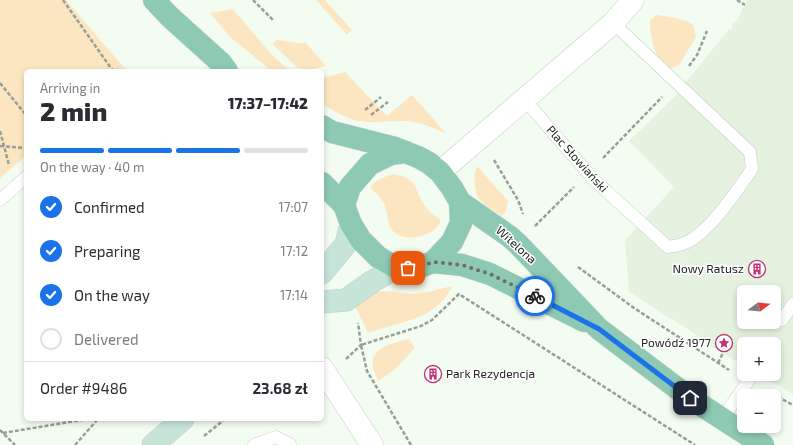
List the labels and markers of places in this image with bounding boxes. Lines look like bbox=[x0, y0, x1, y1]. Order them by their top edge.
pin bbox=[391, 251, 425, 285]
building icon: Nowy Ratusz bbox=[747, 259, 767, 279]
place label: Nowy Ratusz bbox=[672, 261, 744, 275]
place icon: Powódź 1977 bbox=[714, 333, 734, 353]
place label: Powódź 1977 bbox=[641, 335, 711, 349]
building icon: Park Rezydencja bbox=[423, 364, 443, 384]
place label: Park Rezydencja bbox=[446, 366, 535, 381]
pin bbox=[673, 381, 707, 415]

